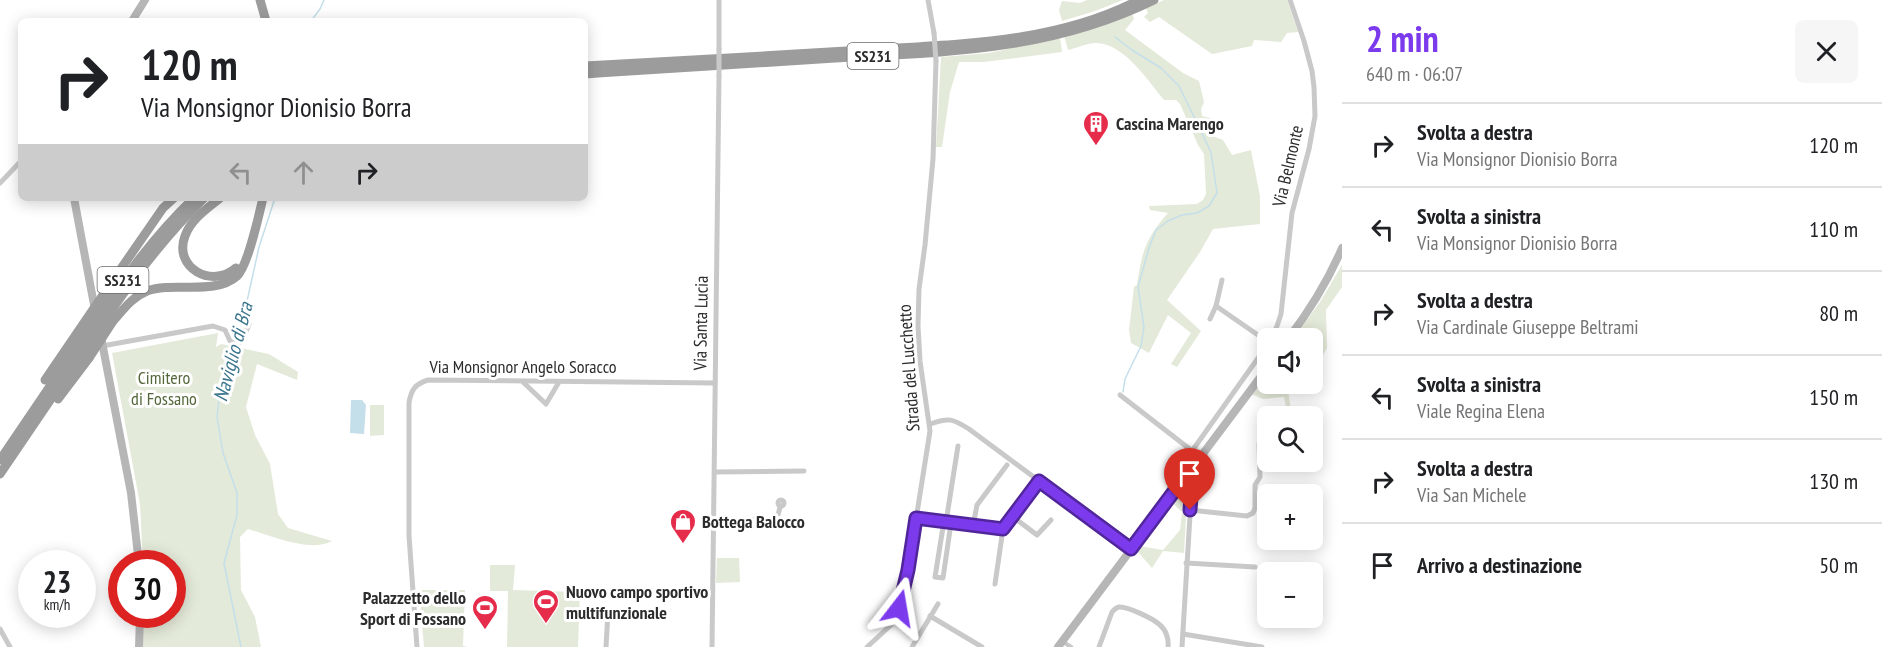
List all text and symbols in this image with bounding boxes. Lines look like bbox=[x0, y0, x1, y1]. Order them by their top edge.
text: 2 min bbox=[1366, 15, 1439, 62]
button: close bbox=[1795, 20, 1858, 83]
text: 120 m bbox=[141, 37, 238, 92]
icon: right bbox=[42, 42, 120, 120]
road number: SS231 bbox=[848, 43, 898, 69]
text: 640 m · 06:07 bbox=[1366, 61, 1463, 87]
text: Via Monsignor Dionisio Borra bbox=[141, 90, 412, 124]
building icon: Cascina Marengo bbox=[1081, 109, 1111, 147]
place label: Cascina Marengo bbox=[1116, 112, 1224, 135]
text: Svolta a destra bbox=[1417, 118, 1533, 146]
street label: Via Belmonte bbox=[1267, 123, 1308, 210]
icon: right bbox=[1366, 129, 1399, 162]
text: 120 m bbox=[1809, 131, 1858, 159]
text: Via Monsignor Dionisio Borra bbox=[1417, 146, 1617, 172]
icon: left bbox=[224, 156, 257, 189]
icon: ahead bbox=[287, 156, 320, 189]
icon: right bbox=[350, 156, 383, 189]
text: Svolta a sinistra bbox=[1417, 202, 1541, 230]
icon: left bbox=[1366, 213, 1399, 246]
text: 110 m bbox=[1809, 215, 1858, 243]
text: Via Monsignor Dionisio Borra bbox=[1417, 230, 1617, 256]
road number: SS231 bbox=[98, 267, 148, 293]
street label: Via Santa Lucia bbox=[688, 276, 713, 371]
text: Svolta a destra bbox=[1417, 286, 1533, 314]
icon: right bbox=[1366, 297, 1399, 330]
water label: Naviglio di Bra bbox=[207, 299, 259, 404]
text: 80 m bbox=[1819, 299, 1858, 327]
street label: Strada del Lucchetto bbox=[893, 304, 924, 432]
text: Via Cardinale Giuseppe Beltrami bbox=[1417, 314, 1639, 340]
map controls bbox=[1257, 328, 1323, 628]
button: sound bbox=[1257, 328, 1323, 394]
street label: Via Monsignor Angelo Soracco bbox=[428, 355, 617, 378]
park label: Cimitero di Fossano bbox=[131, 366, 197, 410]
text: Svolta a sinistra bbox=[1417, 370, 1541, 398]
icon: left bbox=[1366, 381, 1399, 414]
text: 150 m bbox=[1809, 383, 1858, 411]
text: Viale Regina Elena bbox=[1417, 398, 1545, 424]
button: search bbox=[1257, 406, 1323, 472]
pin bbox=[1164, 448, 1215, 510]
text: Svolta a destra bbox=[1417, 454, 1533, 482]
icon: arrive bbox=[1173, 457, 1206, 490]
icon: right bbox=[1366, 465, 1399, 498]
text: 130 m bbox=[1809, 467, 1858, 495]
text: Via San Michele bbox=[1417, 482, 1527, 508]
button: + bbox=[1257, 484, 1323, 550]
shop icon: Bottega Balocco bbox=[668, 507, 698, 545]
place label: Bottega Balocco bbox=[702, 510, 805, 533]
icon: arrive bbox=[1366, 549, 1399, 582]
speed limit sign: 30 bbox=[108, 550, 186, 628]
text: Arrivo a destinazione bbox=[1417, 551, 1582, 579]
text: 50 m bbox=[1819, 551, 1858, 579]
text: 23 bbox=[43, 562, 71, 601]
button: − bbox=[1257, 562, 1323, 628]
position arrow bbox=[867, 576, 931, 640]
place label: Nuovo campo sportivo multifunzionale bbox=[566, 580, 708, 624]
place label: Palazzetto dello Sport di Fossano bbox=[360, 586, 466, 630]
sports icon: Nuovo campo sportivo multifunzionale bbox=[531, 587, 561, 625]
sports icon: Palazzetto dello Sport di Fossano bbox=[470, 593, 500, 631]
text: km/h bbox=[44, 595, 70, 614]

